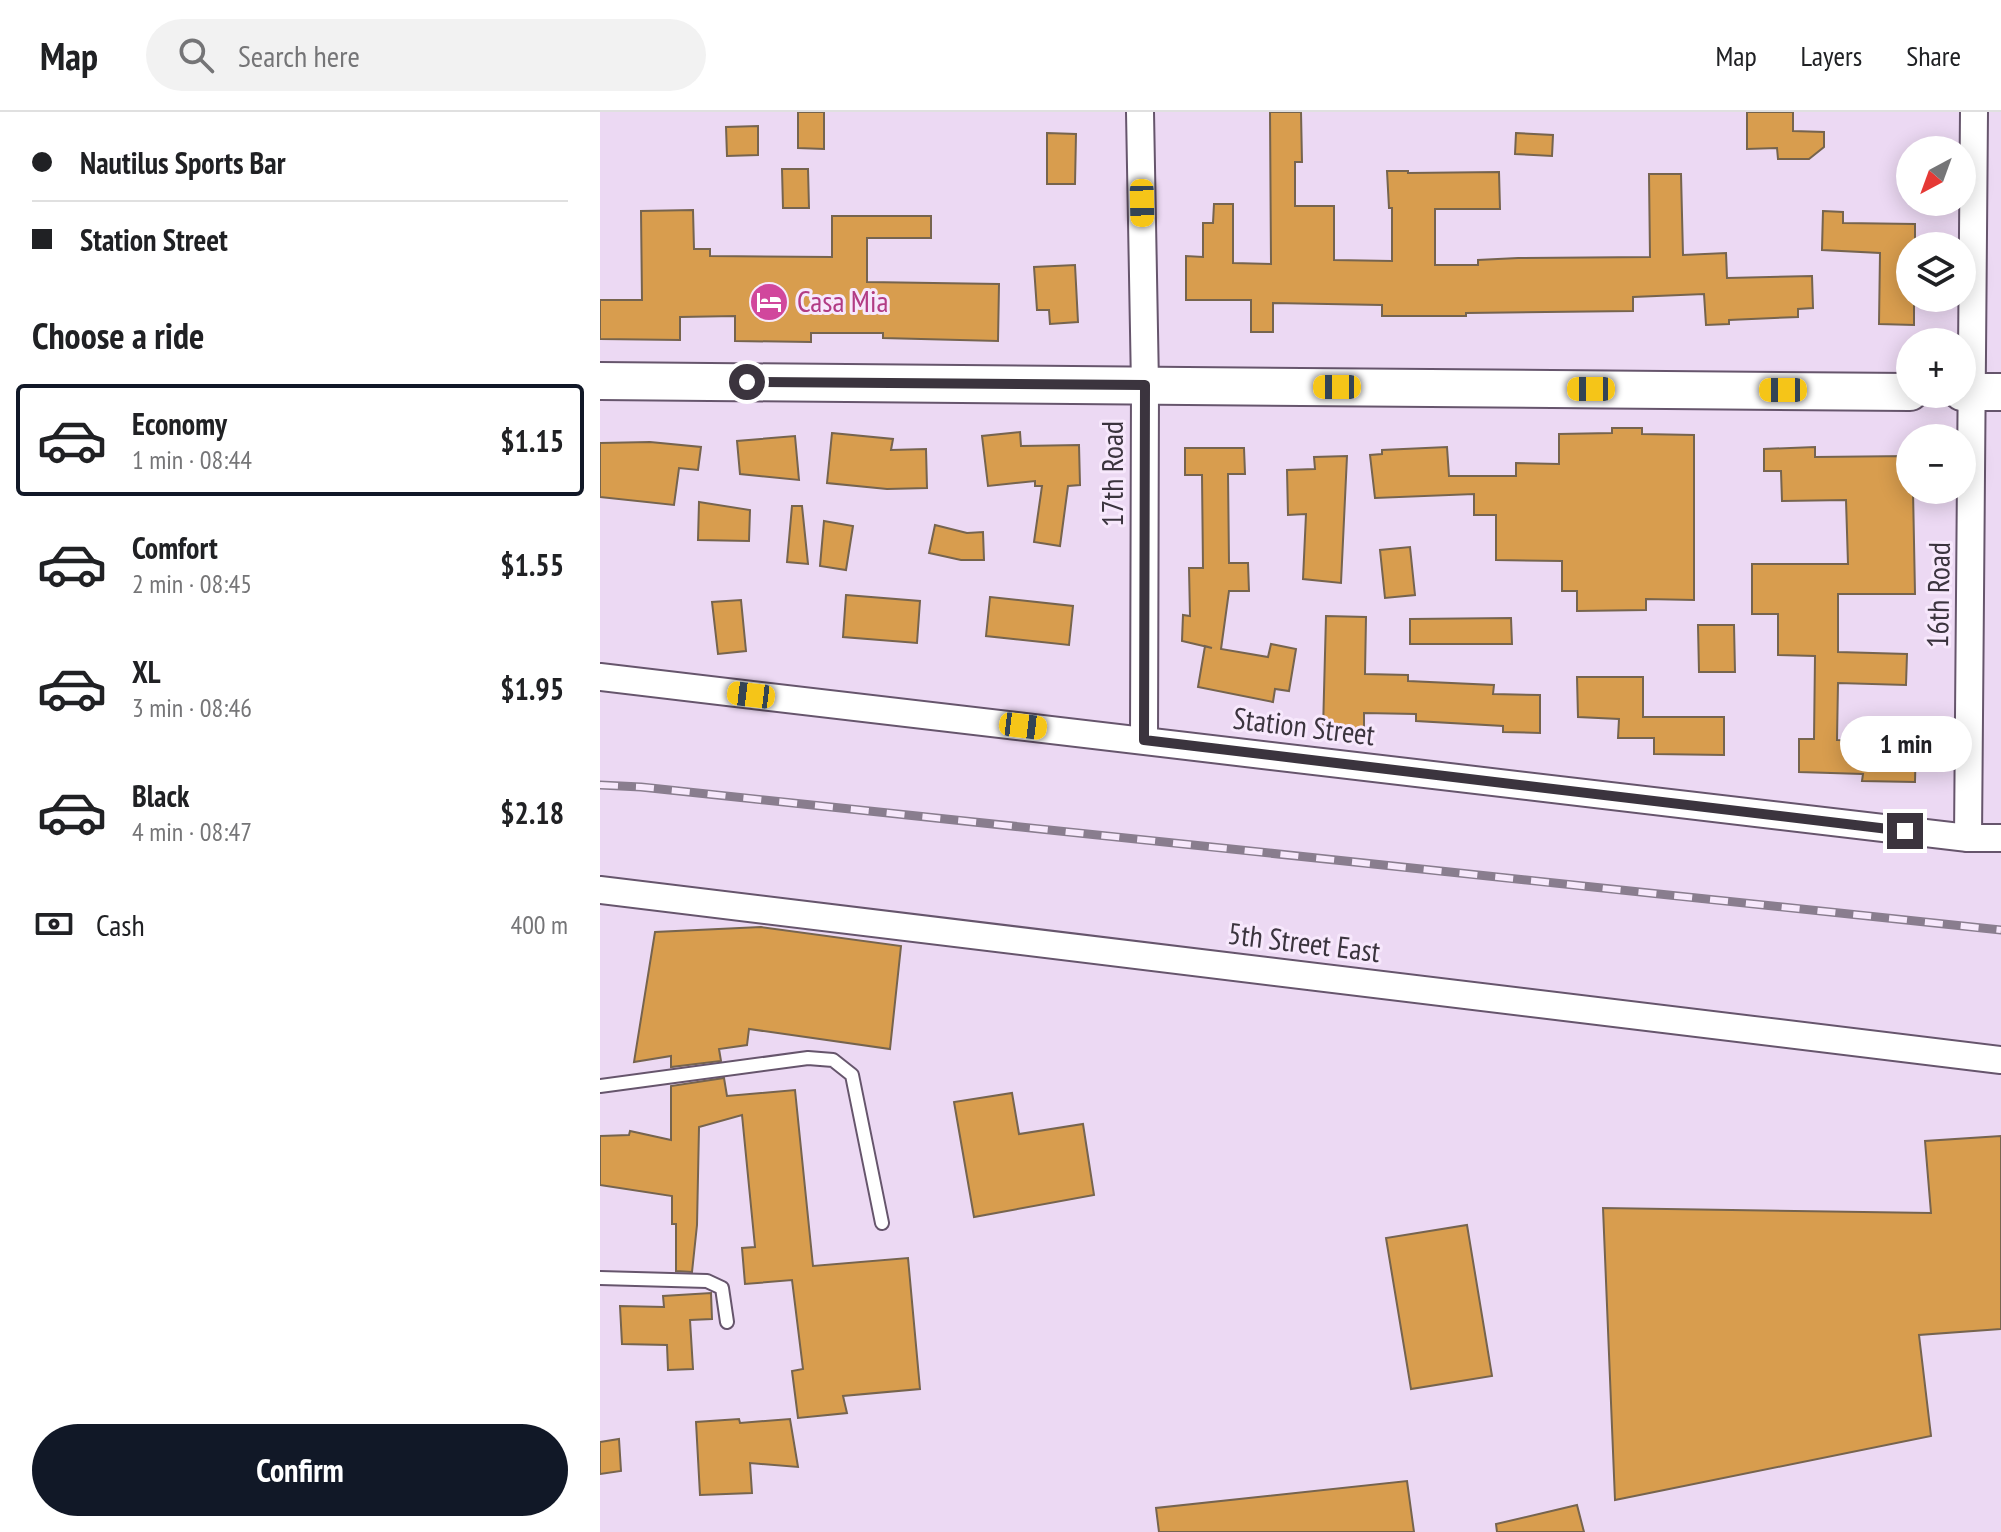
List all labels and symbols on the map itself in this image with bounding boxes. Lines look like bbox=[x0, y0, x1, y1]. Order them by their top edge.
north arrow bbox=[1896, 136, 1976, 216]
car bbox=[1130, 179, 1154, 227]
hotel icon: Casa Mia bbox=[748, 281, 790, 323]
place label: Casa Mia bbox=[797, 281, 888, 320]
route start bbox=[729, 364, 765, 400]
car bbox=[1313, 375, 1361, 399]
car bbox=[1567, 377, 1615, 401]
car bbox=[1759, 378, 1807, 402]
street label: 17th Road bbox=[1092, 421, 1131, 527]
street label: 16th Road bbox=[1917, 542, 1958, 648]
car bbox=[726, 680, 776, 710]
street label: Station Street bbox=[1231, 697, 1378, 754]
car bbox=[998, 711, 1048, 741]
callout: 1 min bbox=[1839, 715, 1971, 771]
route end bbox=[1887, 813, 1923, 849]
street label: 5th Street East bbox=[1226, 913, 1383, 970]

